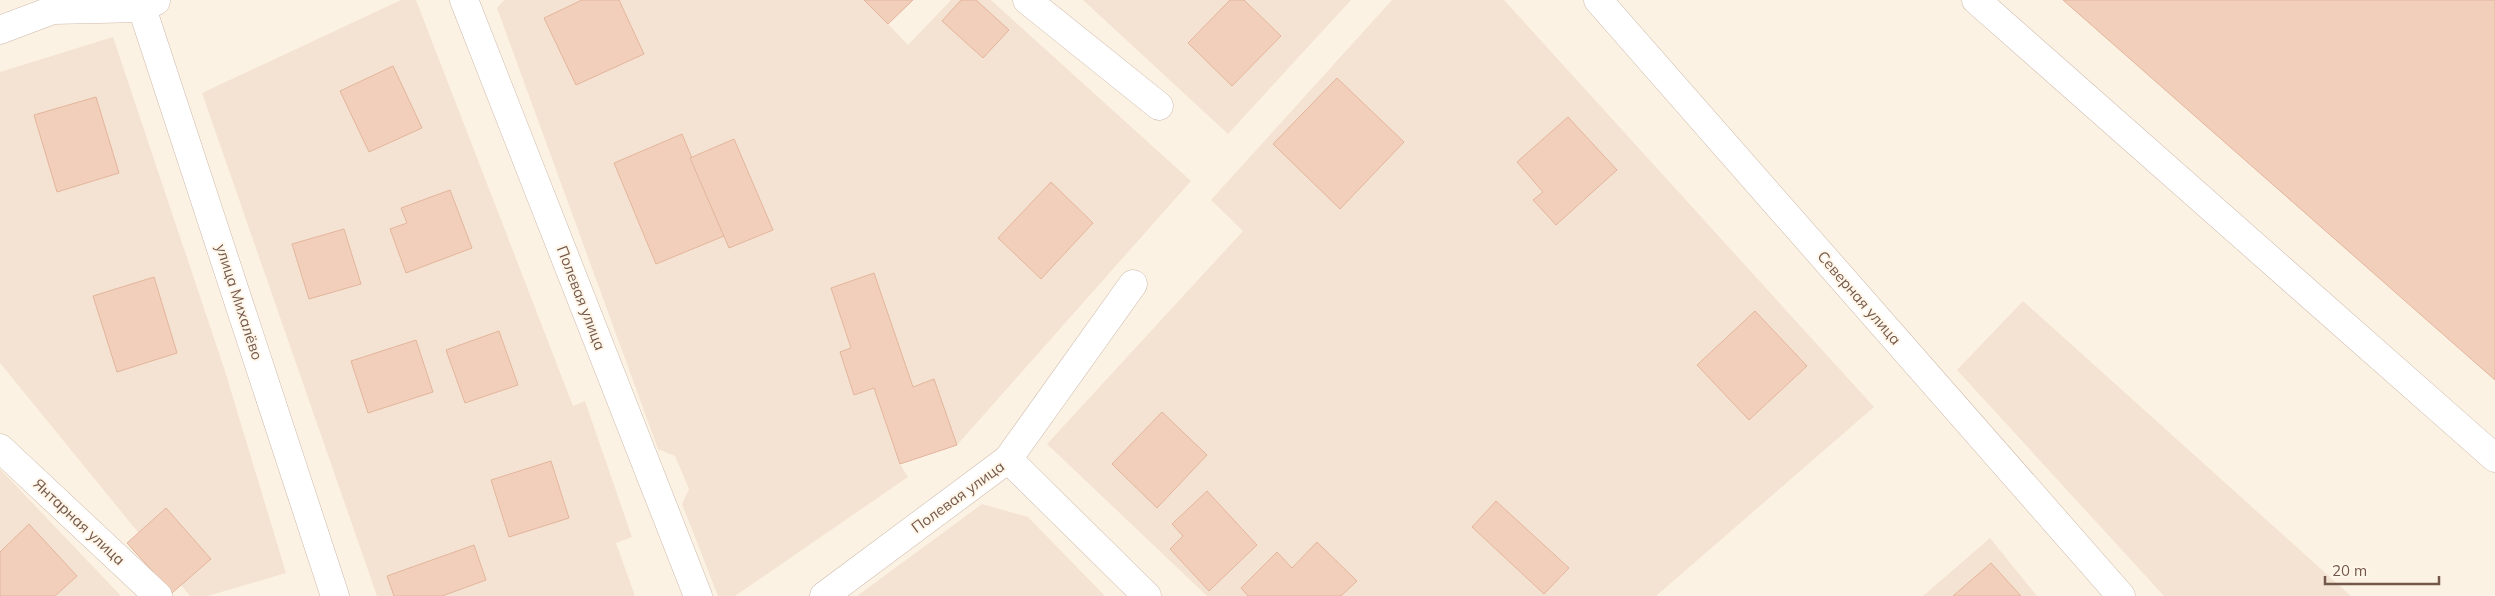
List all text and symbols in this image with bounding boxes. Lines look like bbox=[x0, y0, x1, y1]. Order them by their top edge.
street label: улица Михалёво bbox=[212, 241, 267, 362]
street label: Полевая улица bbox=[553, 243, 610, 353]
street label: Северная улица bbox=[1813, 247, 1905, 349]
street label: Полевая улица bbox=[907, 456, 1008, 537]
street label: Янтарная улица bbox=[30, 474, 129, 569]
scale bar bbox=[2325, 554, 2439, 586]
text: 20 m bbox=[2332, 561, 2367, 580]

